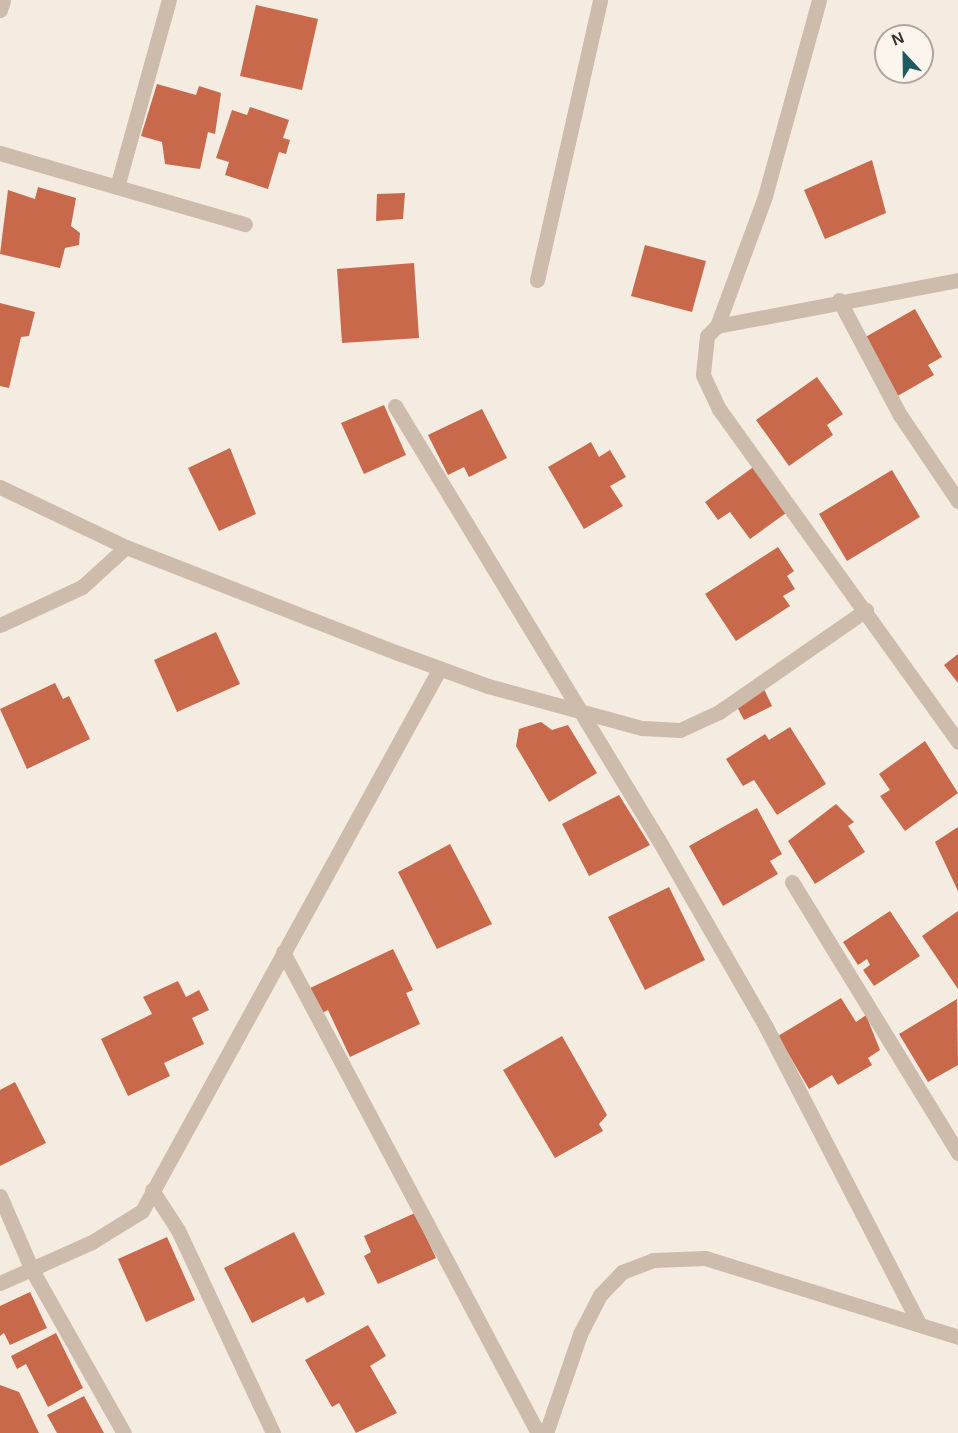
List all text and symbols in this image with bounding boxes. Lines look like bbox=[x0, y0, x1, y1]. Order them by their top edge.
north arrow bbox=[874, 24, 934, 84]
text: N bbox=[889, 29, 906, 49]

